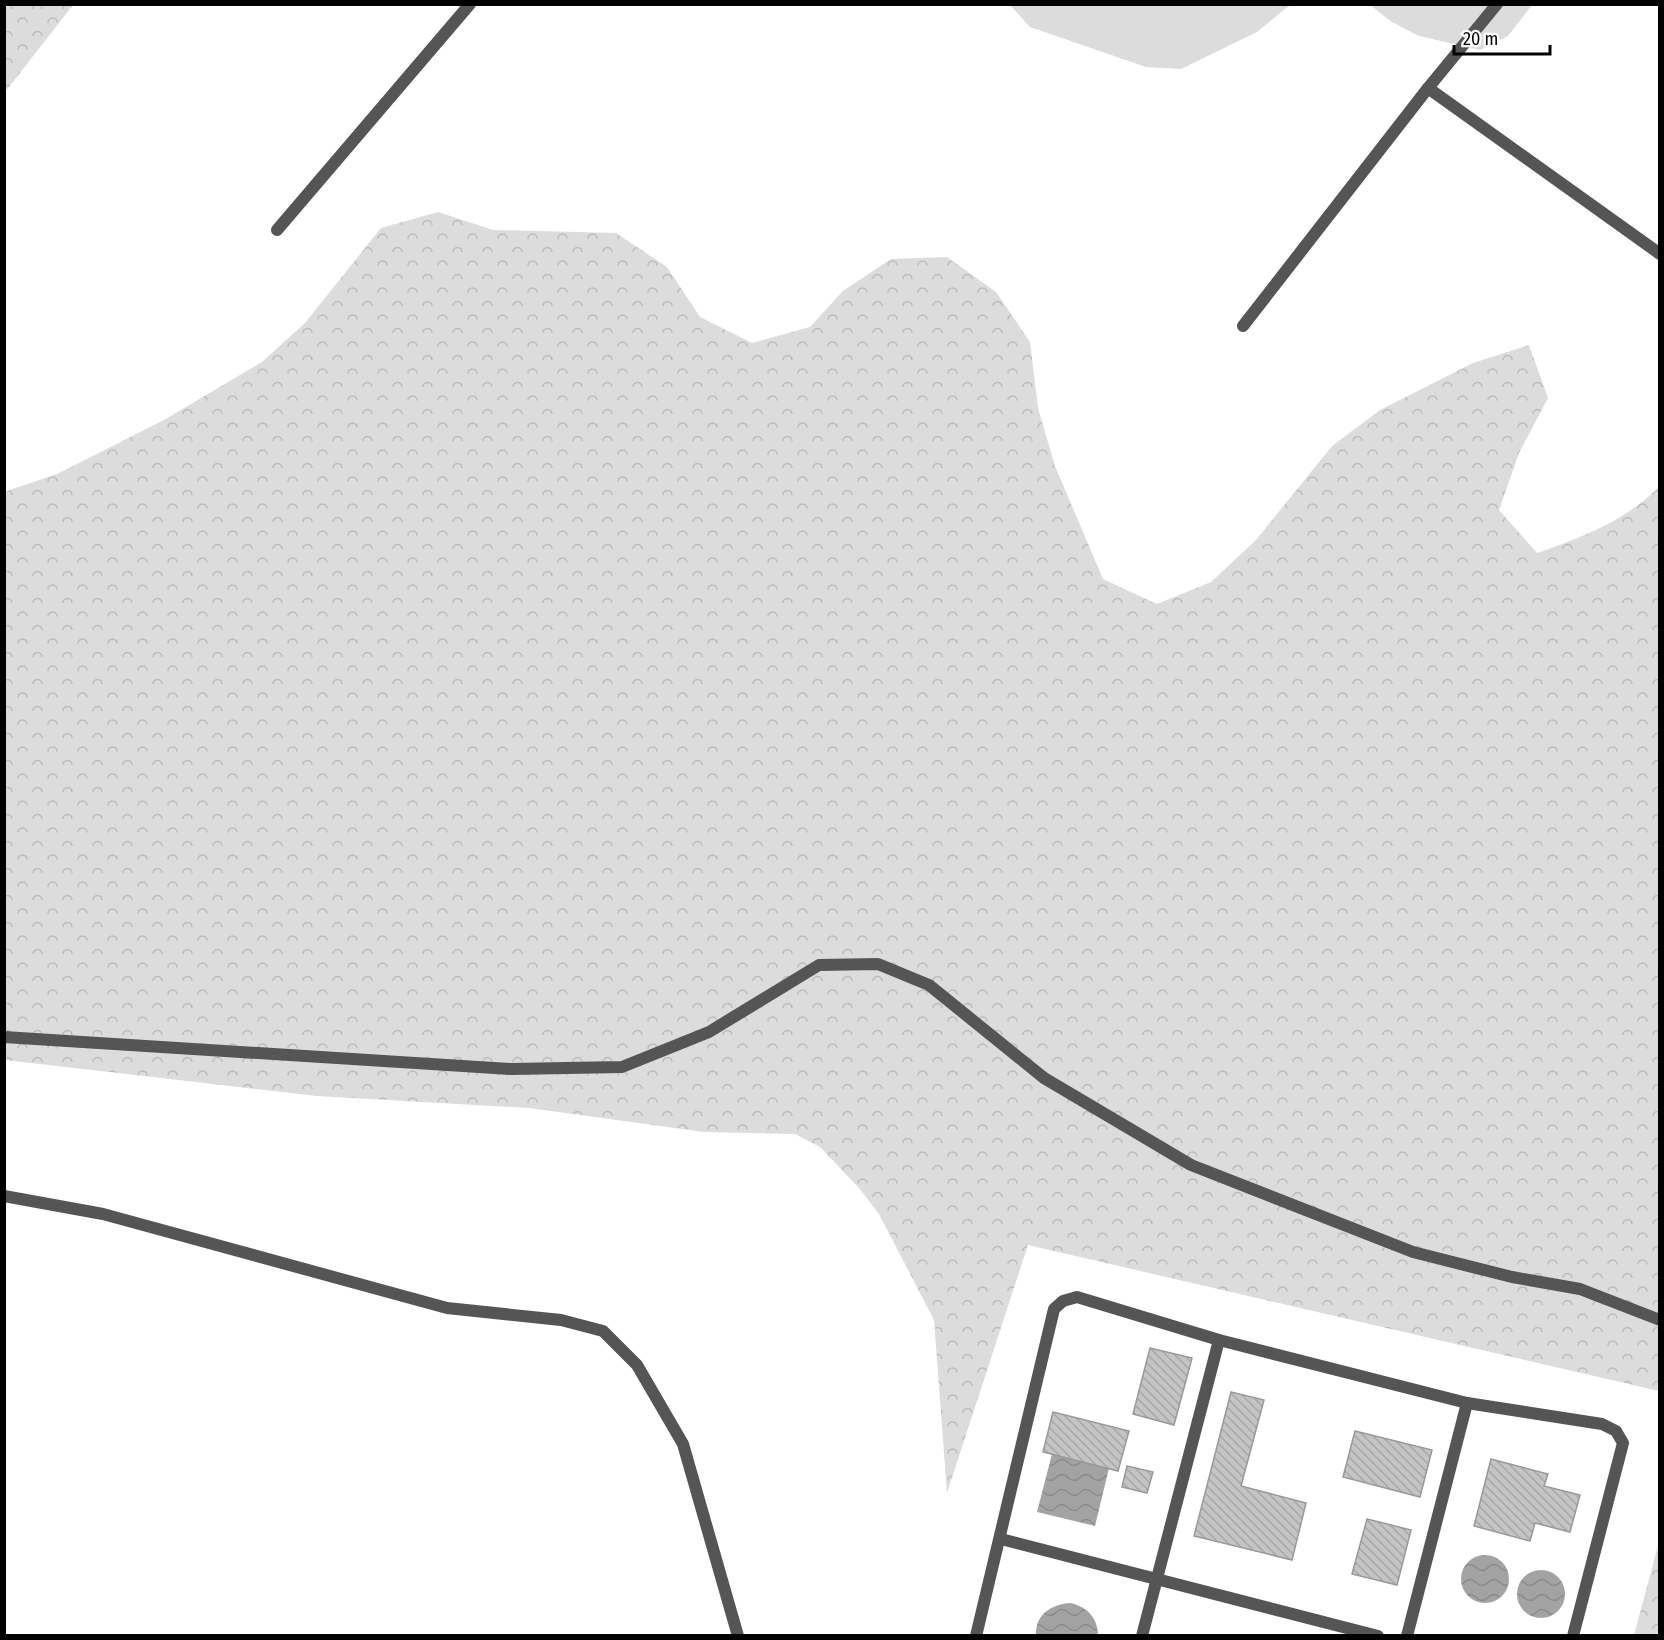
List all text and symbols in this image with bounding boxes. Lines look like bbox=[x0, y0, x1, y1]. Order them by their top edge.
scale bar bbox=[1454, 18, 1550, 56]
text: 20 m bbox=[1463, 28, 1498, 50]

